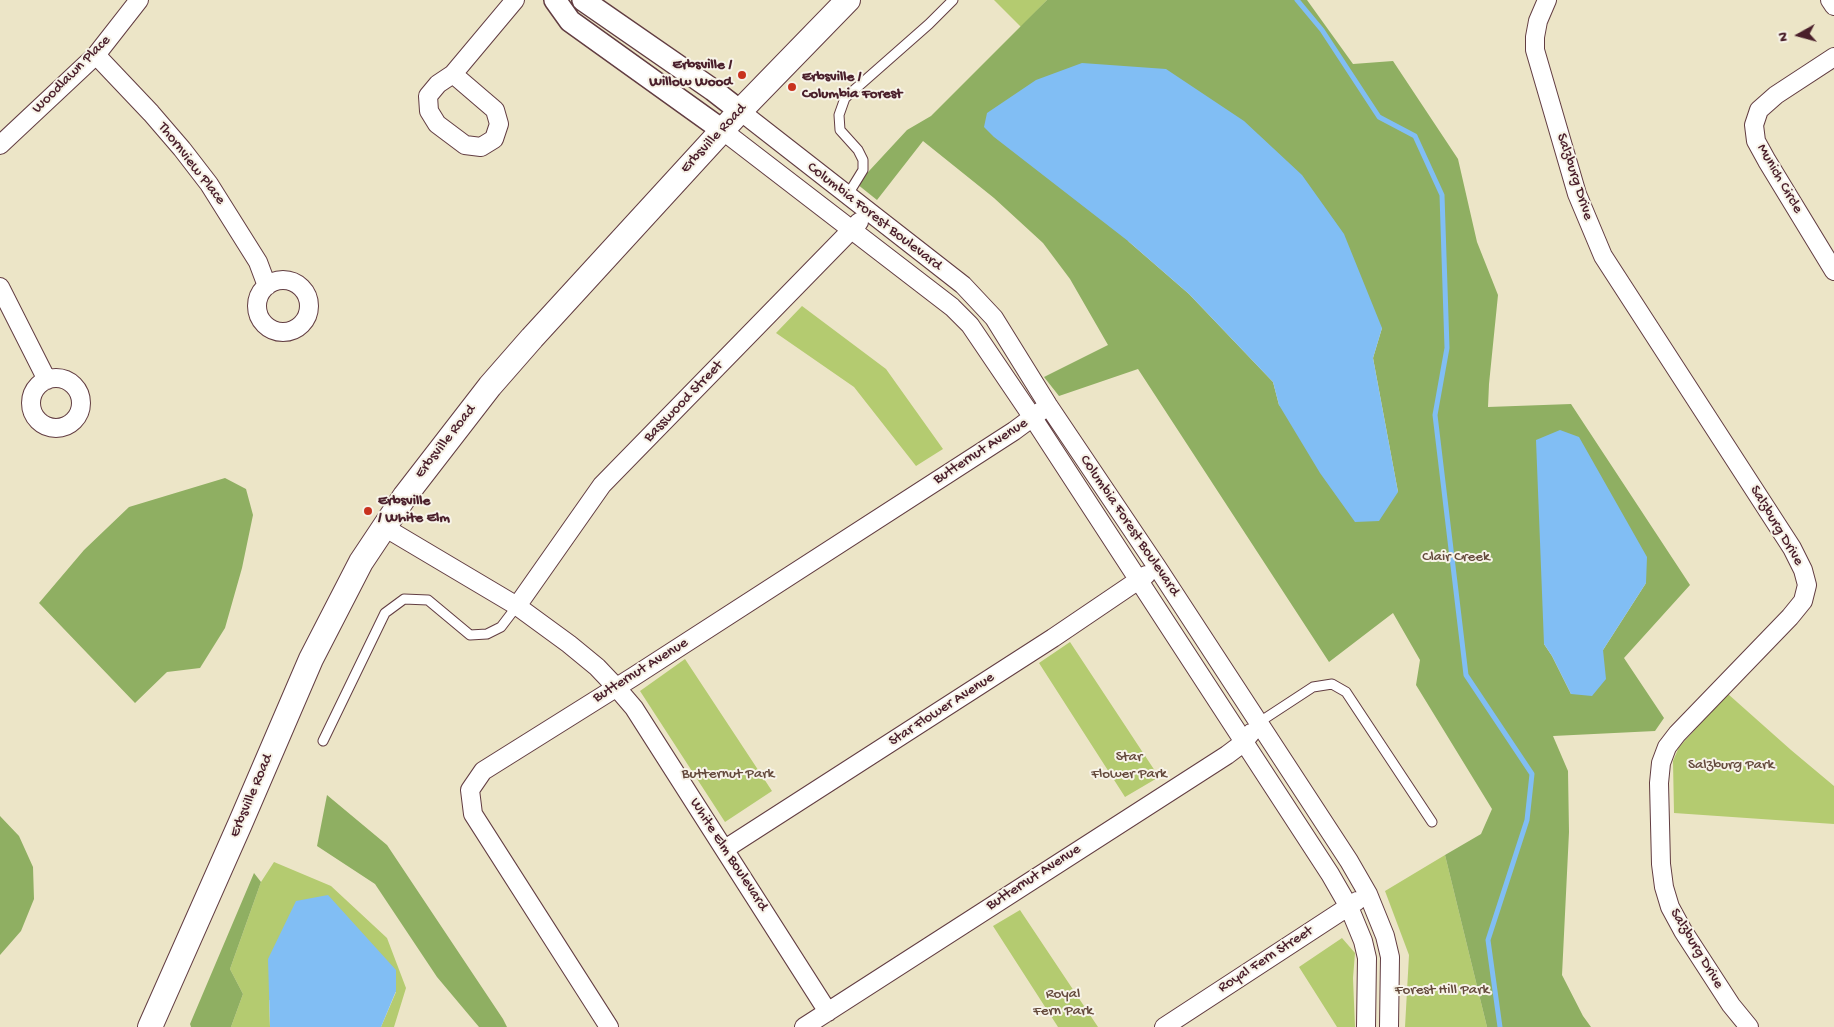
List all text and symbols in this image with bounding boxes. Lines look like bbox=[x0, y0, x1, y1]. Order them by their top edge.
north arrow bbox=[1774, 10, 1824, 60]
text: N bbox=[1775, 31, 1793, 42]
street label: Woodlawn Place bbox=[29, 32, 115, 118]
place label: Erbsville / Willow Wood bbox=[649, 57, 732, 92]
marker: Erbsville / Willow Wood bbox=[736, 69, 748, 81]
place label: Erbsville / Columbia Forest bbox=[802, 69, 902, 104]
marker: Erbsville / Columbia Forest bbox=[786, 81, 798, 93]
street label: Erbsville Road bbox=[677, 100, 751, 178]
street label: Thornview Place bbox=[153, 119, 229, 209]
street label: Salzburg Drive bbox=[1551, 131, 1597, 223]
street label: Munich Circle bbox=[1752, 141, 1806, 217]
street label: Columbia Forest Boulevard bbox=[803, 159, 945, 275]
street label: Basswood Street bbox=[641, 357, 727, 447]
street label: Erbsville Road bbox=[412, 402, 480, 482]
street label: Butternut Avenue bbox=[930, 415, 1032, 489]
street label: Columbia Forest Boulevard bbox=[1075, 452, 1183, 600]
street label: Salzburg Drive bbox=[1745, 483, 1807, 569]
place label: Erbsville / White Elm bbox=[378, 493, 450, 528]
marker: Erbsville / White Elm bbox=[362, 505, 374, 517]
park label: Clair Creek bbox=[1422, 549, 1490, 567]
street label: Butternut Avenue bbox=[590, 634, 692, 708]
street label: Star Flower Avenue bbox=[886, 669, 998, 751]
park label: Star Flower Park bbox=[1091, 749, 1167, 784]
street label: Erbsville Road bbox=[226, 752, 278, 840]
park label: Salzburg Park bbox=[1688, 757, 1774, 775]
park label: Butternut Park bbox=[682, 766, 774, 784]
street label: White Elm Boulevard bbox=[685, 795, 771, 915]
street label: Butternut Avenue bbox=[983, 841, 1085, 915]
street label: Salzburg Drive bbox=[1665, 906, 1727, 992]
street label: Royal Fern Street bbox=[1215, 923, 1317, 997]
park label: Forest Hill Park bbox=[1395, 982, 1489, 1000]
park label: Royal Fern Park bbox=[1033, 986, 1093, 1021]

